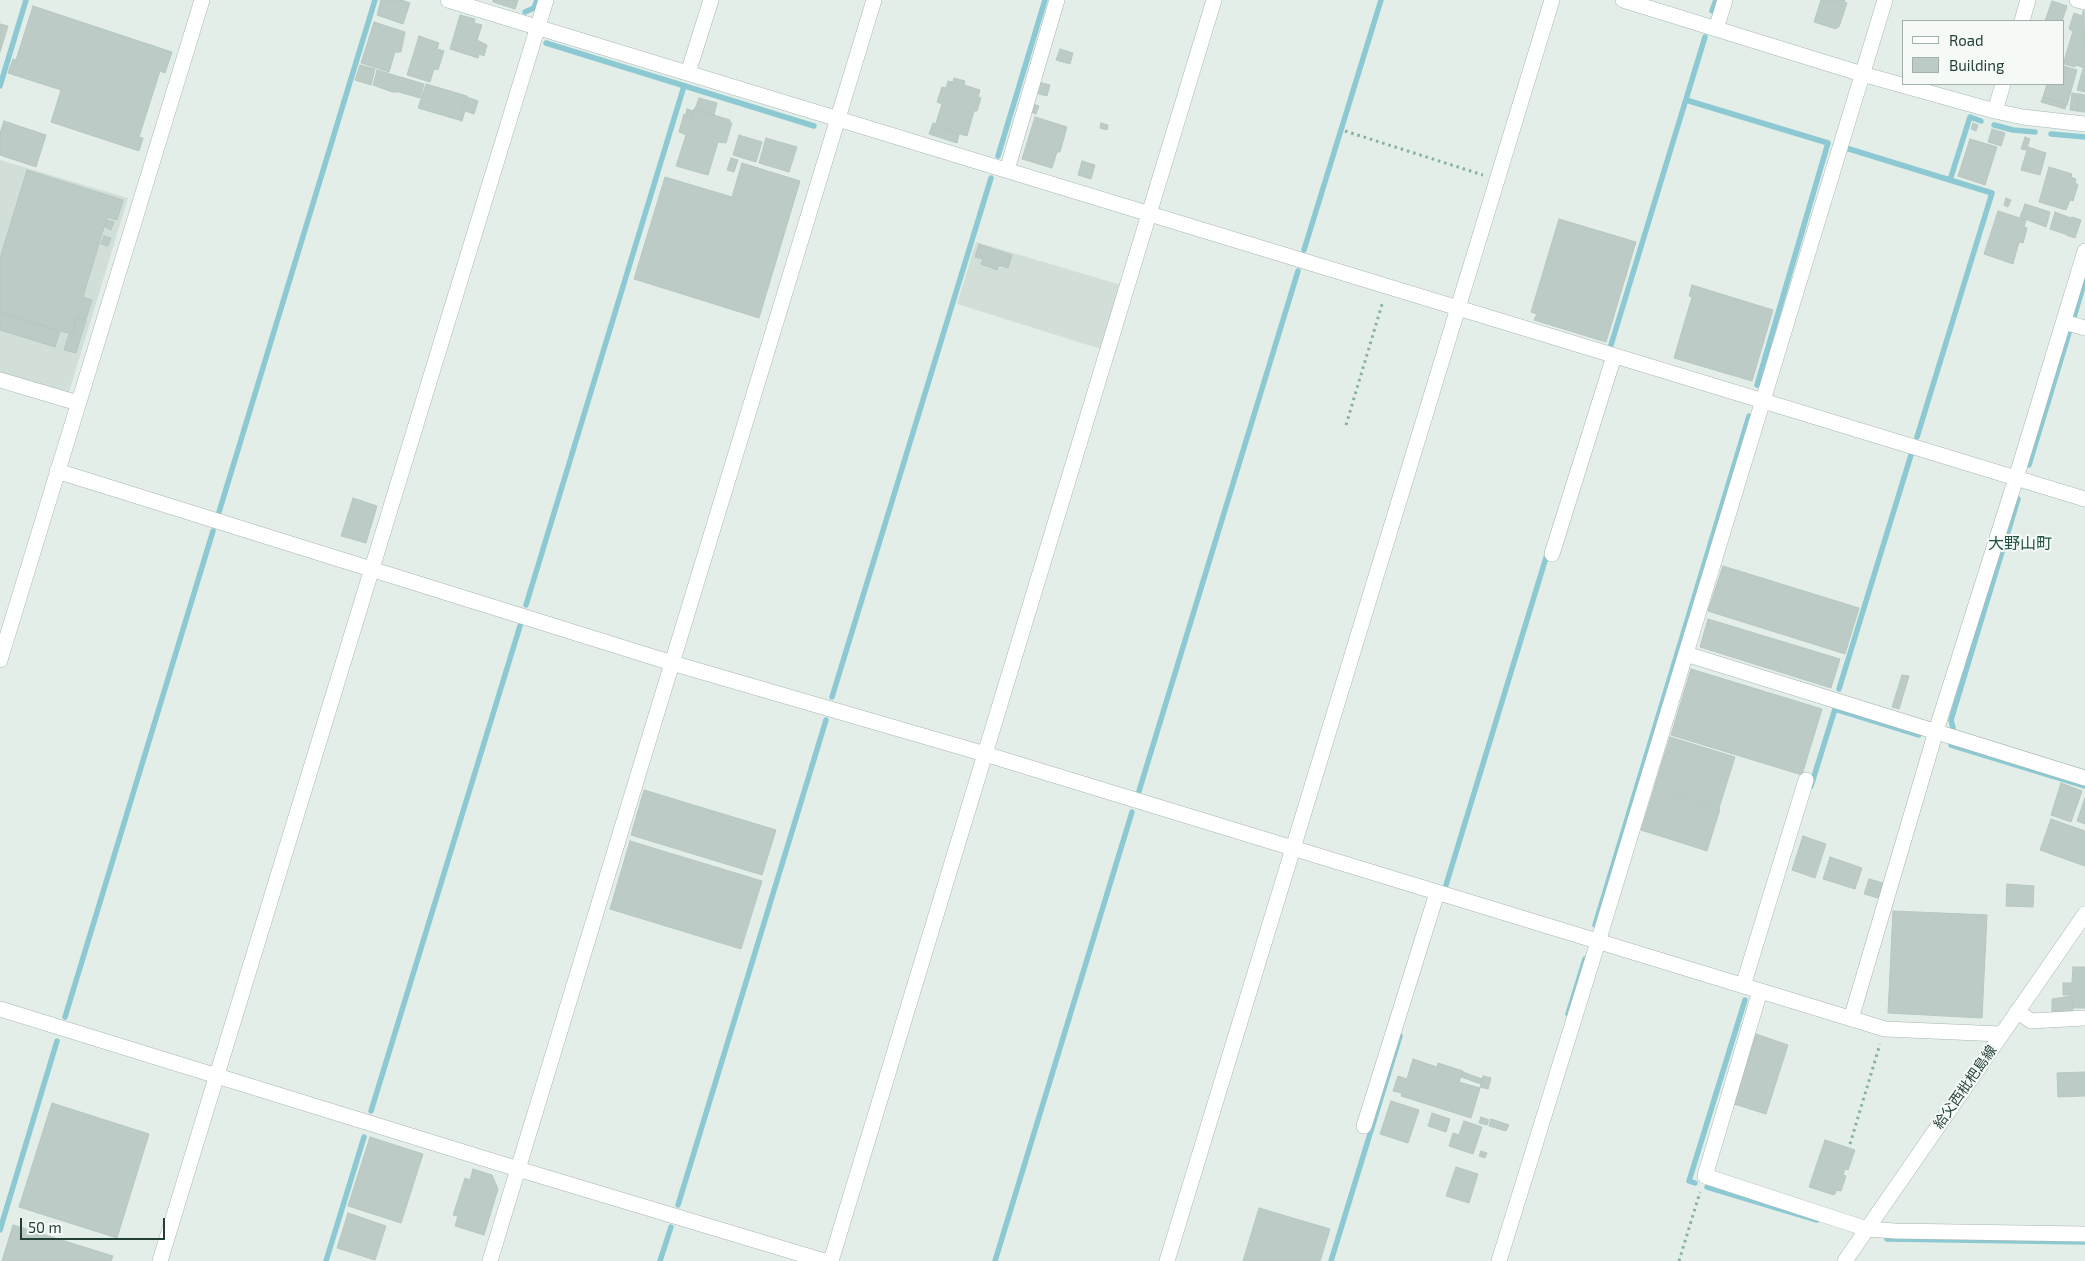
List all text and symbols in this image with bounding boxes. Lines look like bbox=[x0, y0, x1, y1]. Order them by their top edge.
legend bbox=[1902, 20, 2065, 85]
text: Road bbox=[1949, 31, 1984, 49]
text: Building bbox=[1949, 56, 2004, 74]
district label: 大野山町 bbox=[1988, 534, 2052, 554]
street label: 給父西枇杷島線 bbox=[1930, 1042, 2000, 1132]
scale bar bbox=[22, 1208, 168, 1240]
text: 50 m bbox=[28, 1218, 62, 1236]

